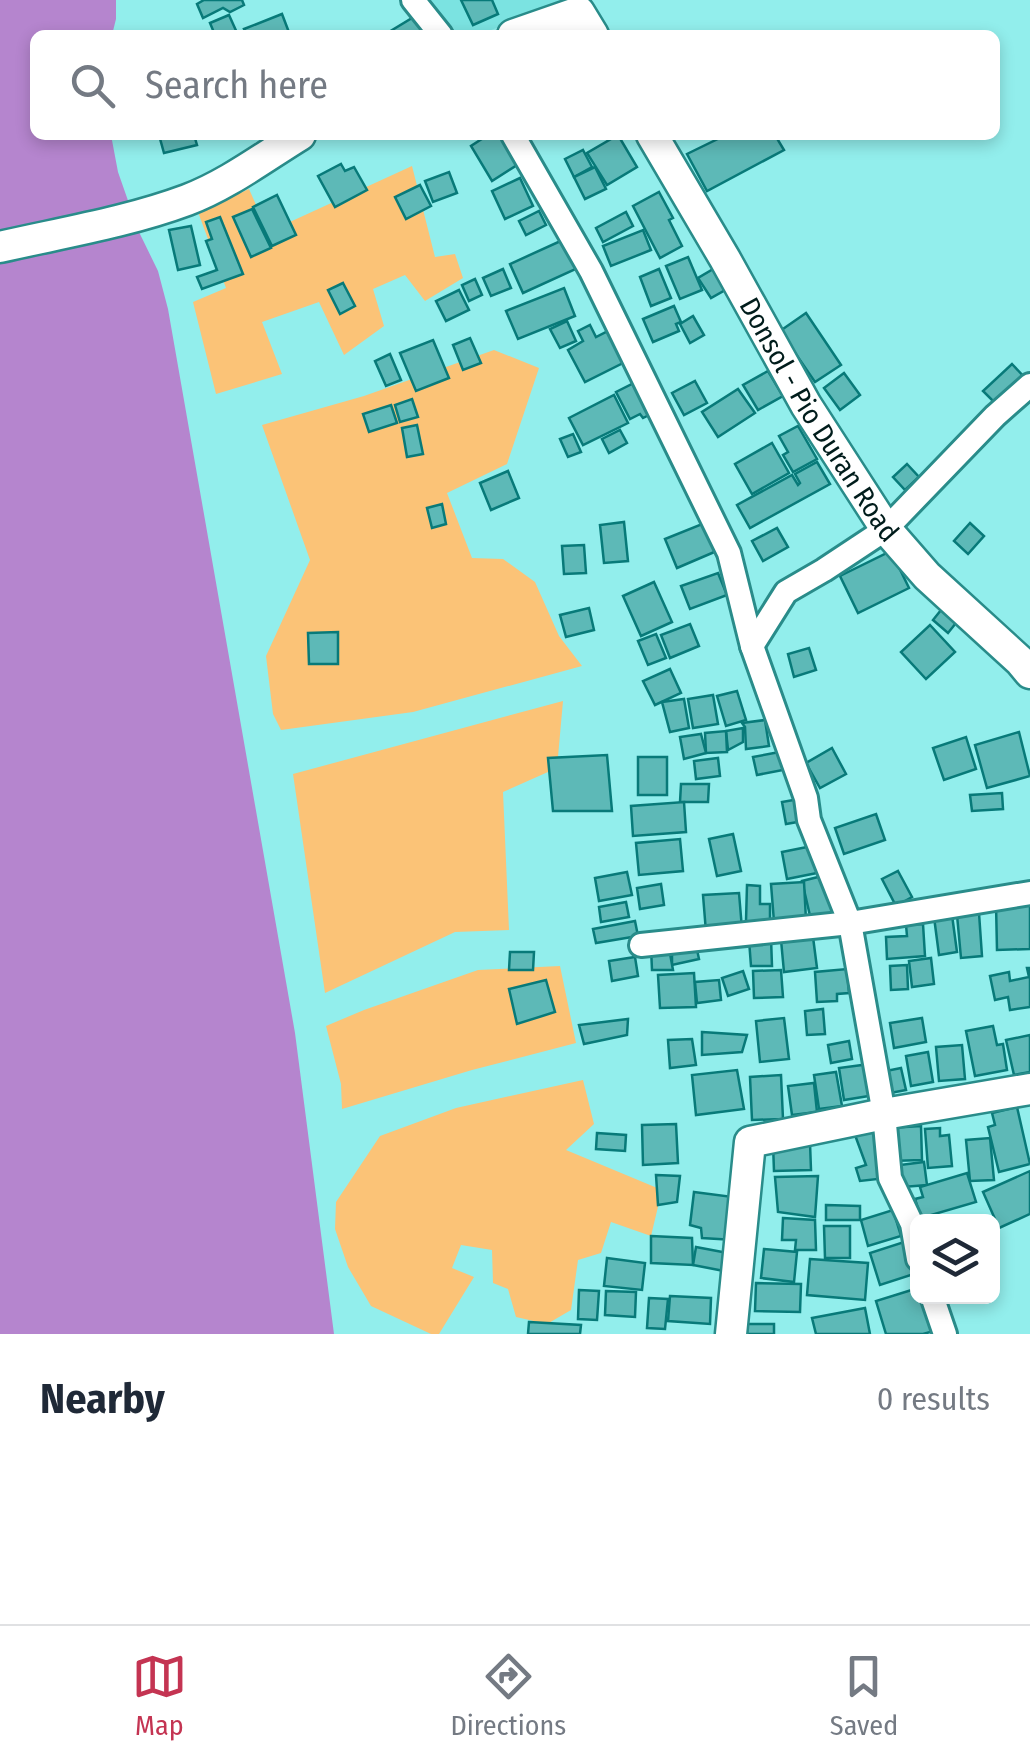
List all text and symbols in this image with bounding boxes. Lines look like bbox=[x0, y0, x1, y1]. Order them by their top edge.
search box bbox=[30, 30, 1000, 140]
icon: search bbox=[65, 58, 120, 113]
text: Search here bbox=[145, 62, 328, 108]
street label: Donsol - Pio Duran Road bbox=[733, 292, 905, 549]
map controls bbox=[910, 1214, 1000, 1304]
button: layers bbox=[910, 1214, 1000, 1304]
text: Nearby bbox=[40, 1374, 165, 1424]
text: 0 results bbox=[877, 1380, 990, 1418]
tab: Map bbox=[132, 1649, 187, 1742]
tab: Directions bbox=[450, 1649, 566, 1742]
tab: Saved bbox=[830, 1649, 898, 1742]

